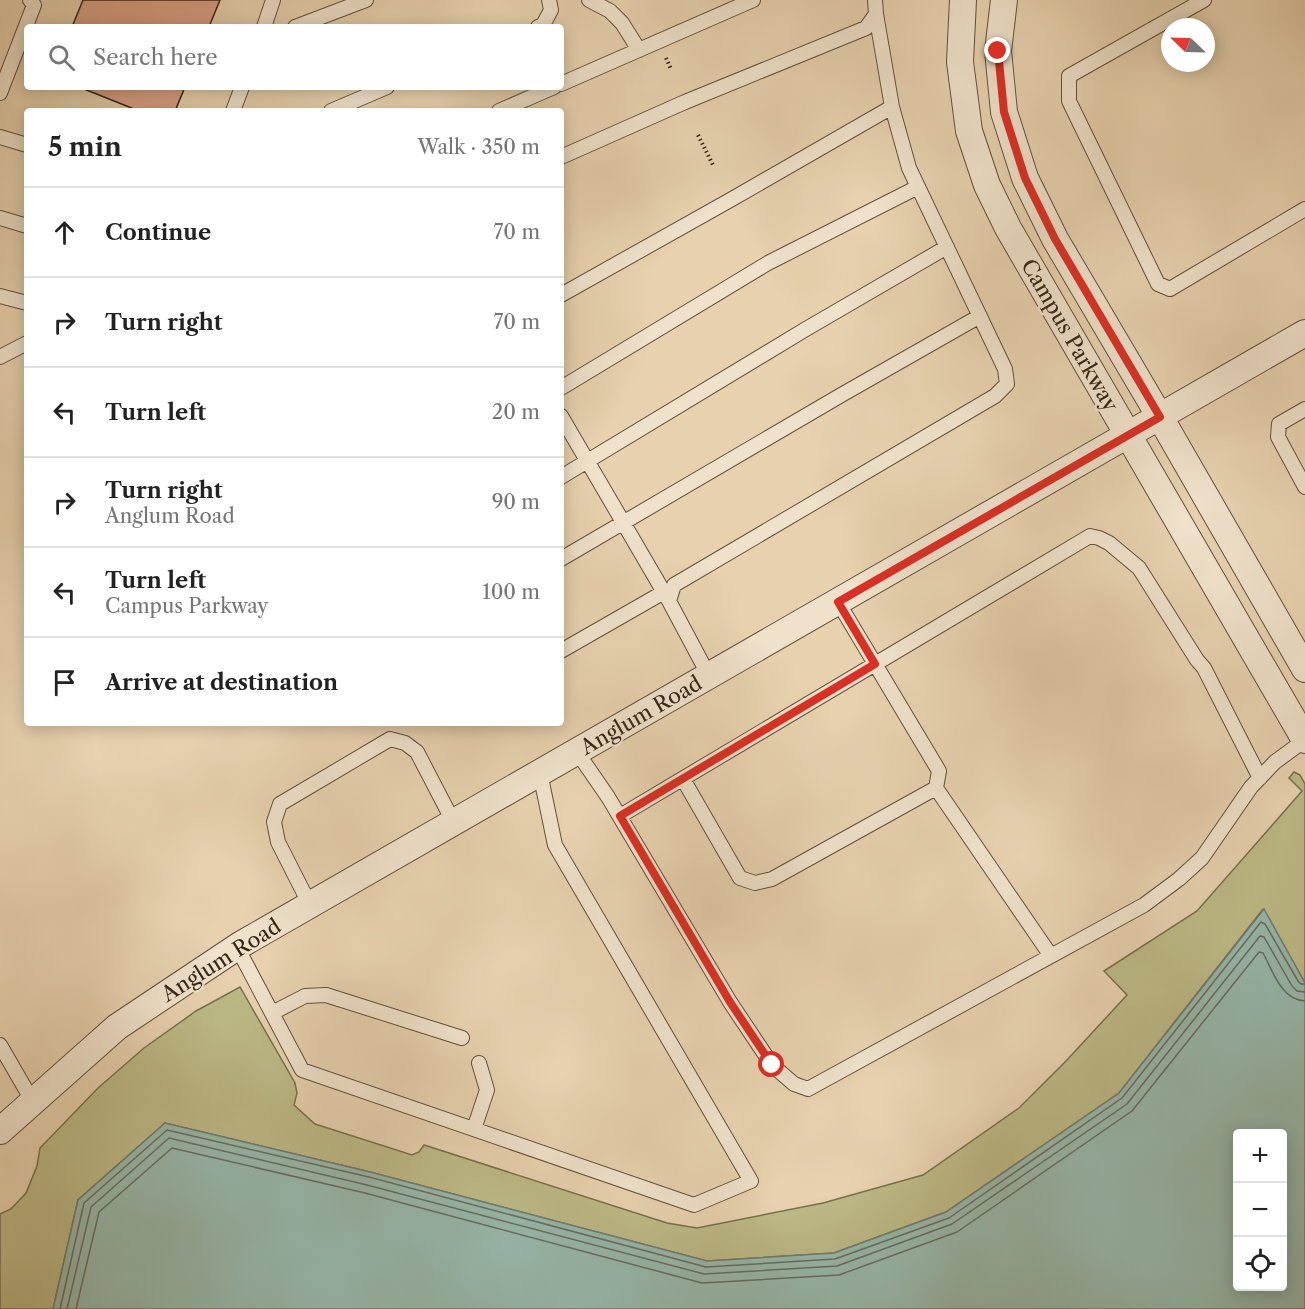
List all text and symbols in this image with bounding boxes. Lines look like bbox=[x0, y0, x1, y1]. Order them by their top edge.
north arrow bbox=[1161, 18, 1215, 72]
search box bbox=[24, 24, 564, 90]
route end bbox=[984, 37, 1010, 63]
icon: search bbox=[45, 41, 78, 74]
text: Search here bbox=[93, 44, 218, 71]
text: 5 min bbox=[48, 131, 122, 163]
text: Walk · 350 m bbox=[417, 135, 540, 159]
icon: ahead bbox=[48, 216, 81, 249]
text: Continue bbox=[105, 219, 211, 246]
text: 70 m bbox=[494, 220, 540, 244]
street label: Campus Parkway bbox=[1016, 254, 1124, 416]
icon: right bbox=[48, 306, 81, 339]
text: Turn right bbox=[105, 309, 223, 336]
text: 70 m bbox=[494, 310, 540, 334]
icon: left bbox=[48, 396, 81, 429]
text: Turn left bbox=[105, 399, 206, 426]
text: 20 m bbox=[492, 400, 540, 424]
text: Turn right bbox=[105, 477, 223, 504]
icon: right bbox=[48, 486, 81, 519]
text: 90 m bbox=[492, 490, 540, 514]
text: Anglum Road bbox=[105, 504, 235, 528]
text: Turn left bbox=[105, 567, 206, 594]
icon: left bbox=[48, 576, 81, 609]
text: 100 m bbox=[482, 580, 540, 604]
text: Campus Parkway bbox=[105, 594, 268, 618]
icon: arrive bbox=[48, 666, 81, 699]
text: Arrive at destination bbox=[105, 669, 338, 696]
street label: Anglum Road bbox=[575, 670, 706, 760]
street label: Anglum Road bbox=[156, 913, 285, 1007]
route start bbox=[758, 1051, 784, 1077]
map controls bbox=[1233, 1129, 1287, 1291]
button: + bbox=[1233, 1129, 1287, 1183]
button: − bbox=[1233, 1183, 1287, 1237]
button: locate bbox=[1233, 1237, 1287, 1291]

